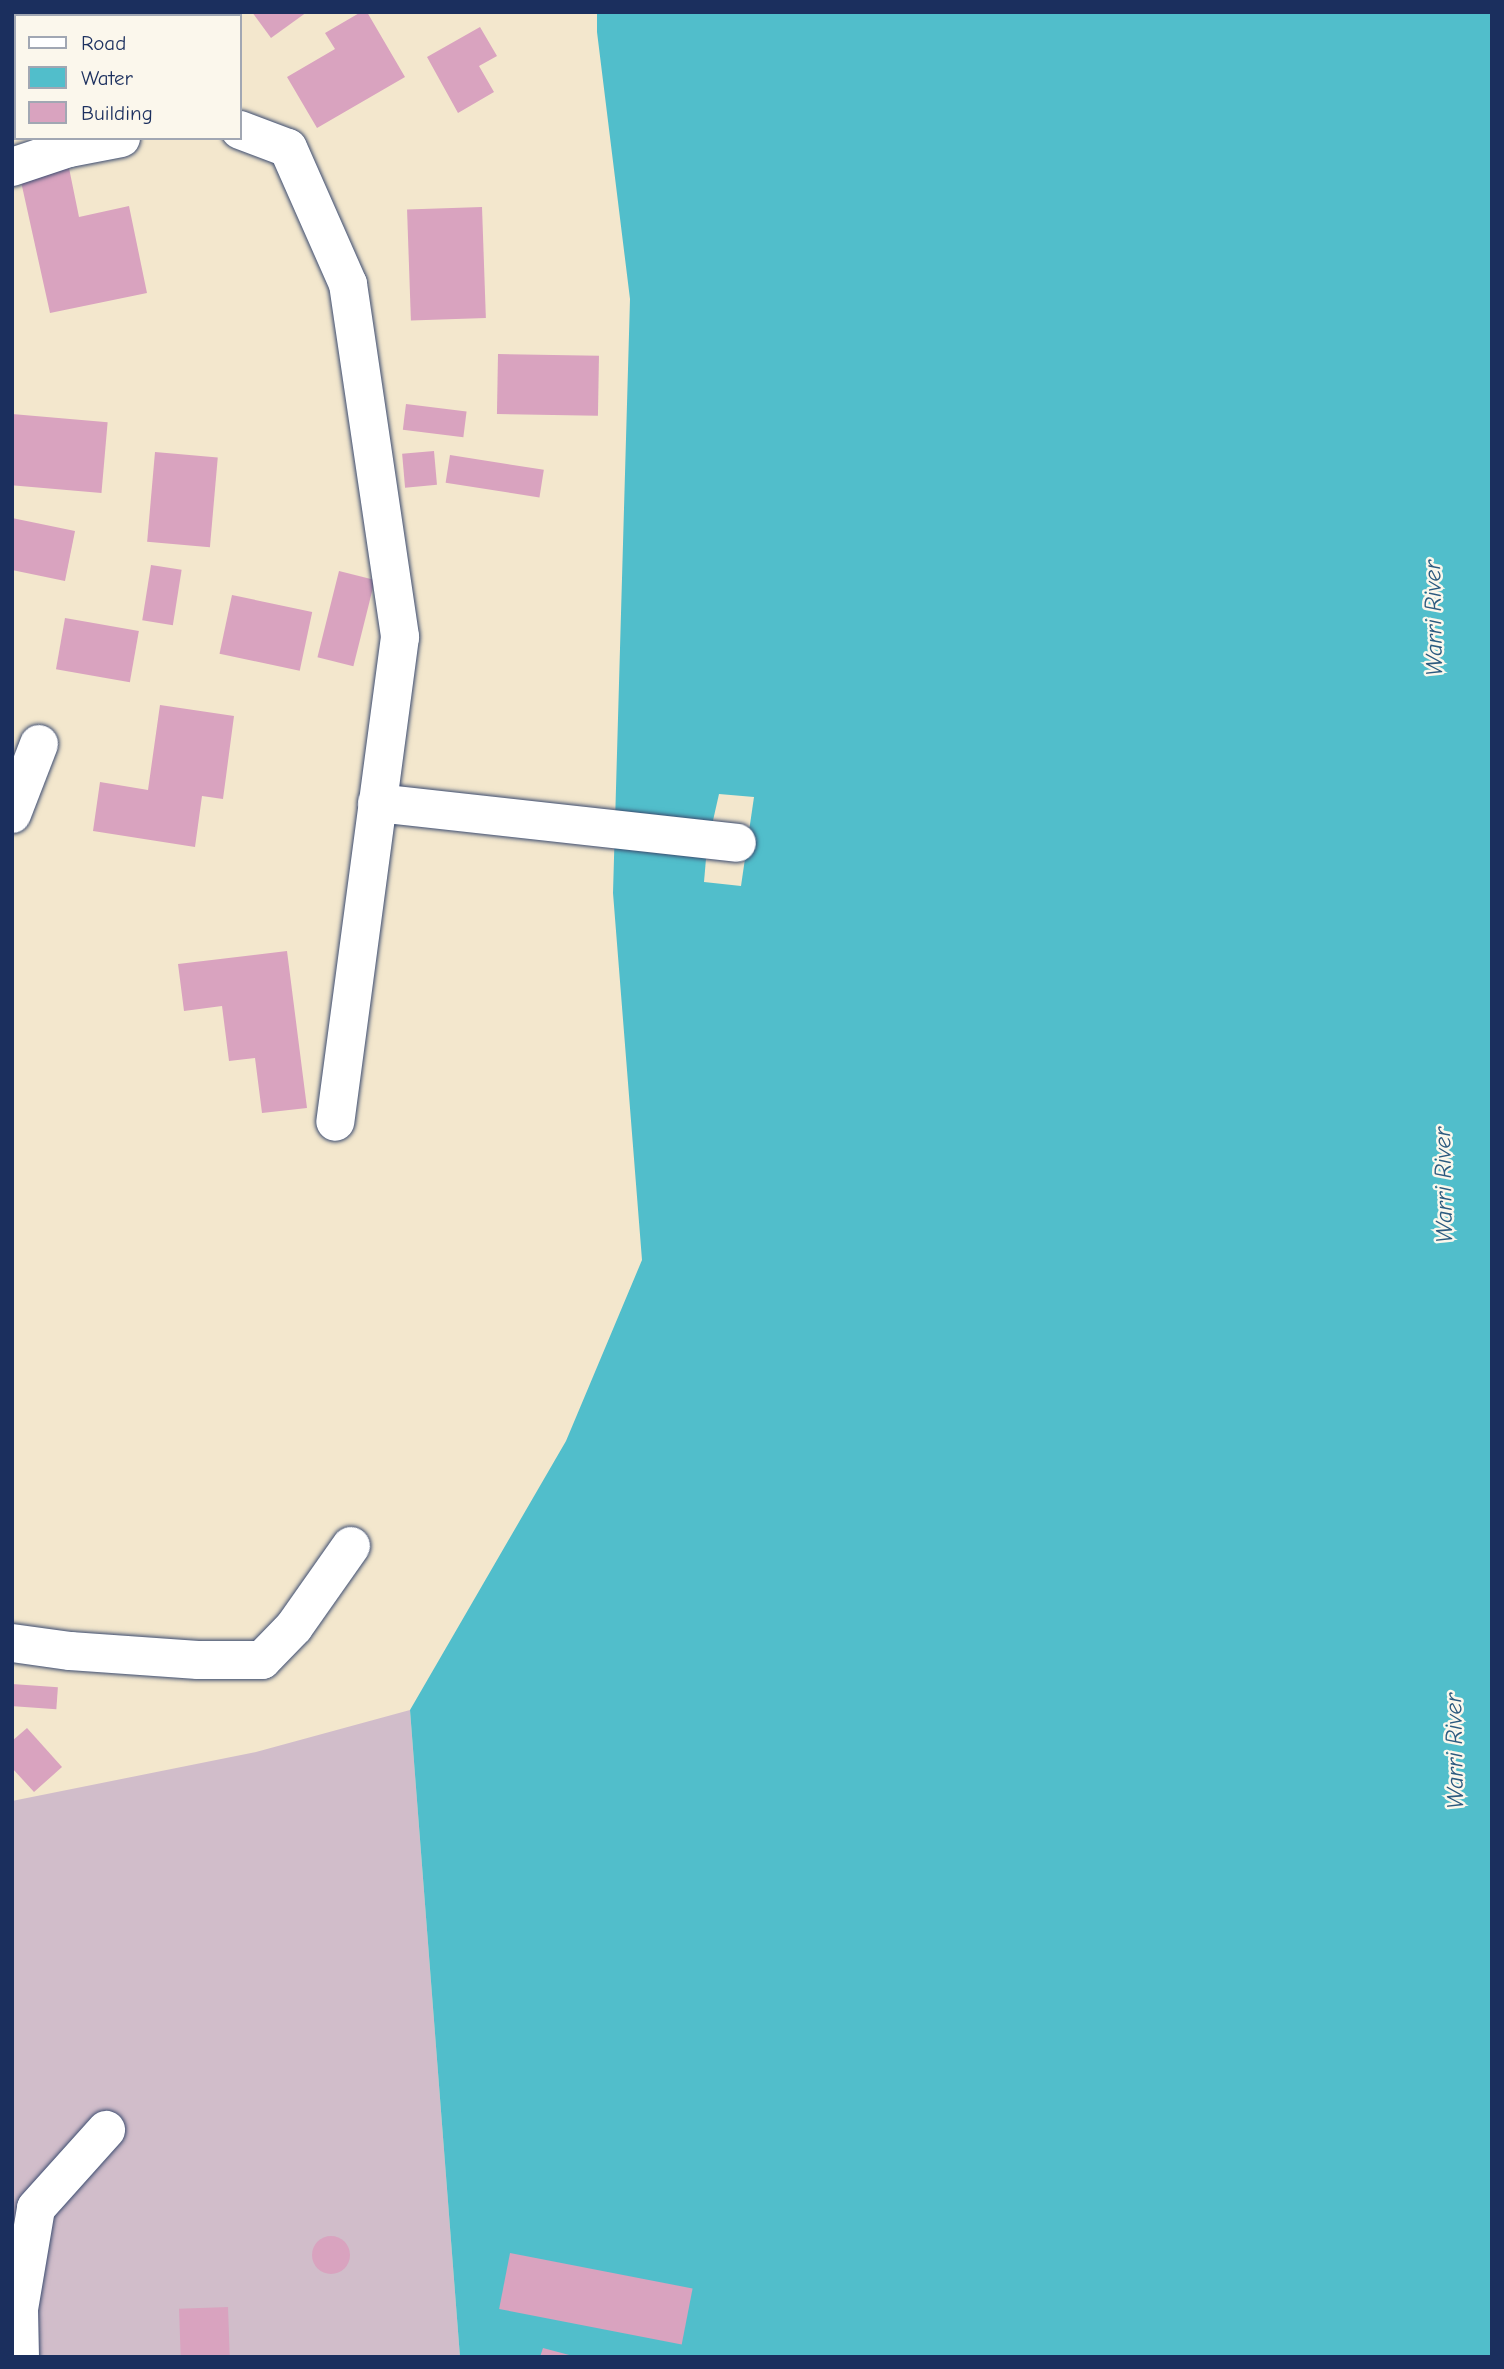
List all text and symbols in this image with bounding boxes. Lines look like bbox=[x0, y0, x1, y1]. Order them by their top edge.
legend bbox=[14, 14, 242, 140]
text: Road bbox=[81, 31, 126, 55]
text: Water bbox=[81, 66, 133, 90]
text: Building bbox=[81, 101, 153, 125]
water label: Warri River bbox=[1419, 560, 1449, 676]
water label: Warri River bbox=[1429, 1127, 1459, 1243]
water label: Warri River bbox=[1440, 1693, 1470, 1809]

